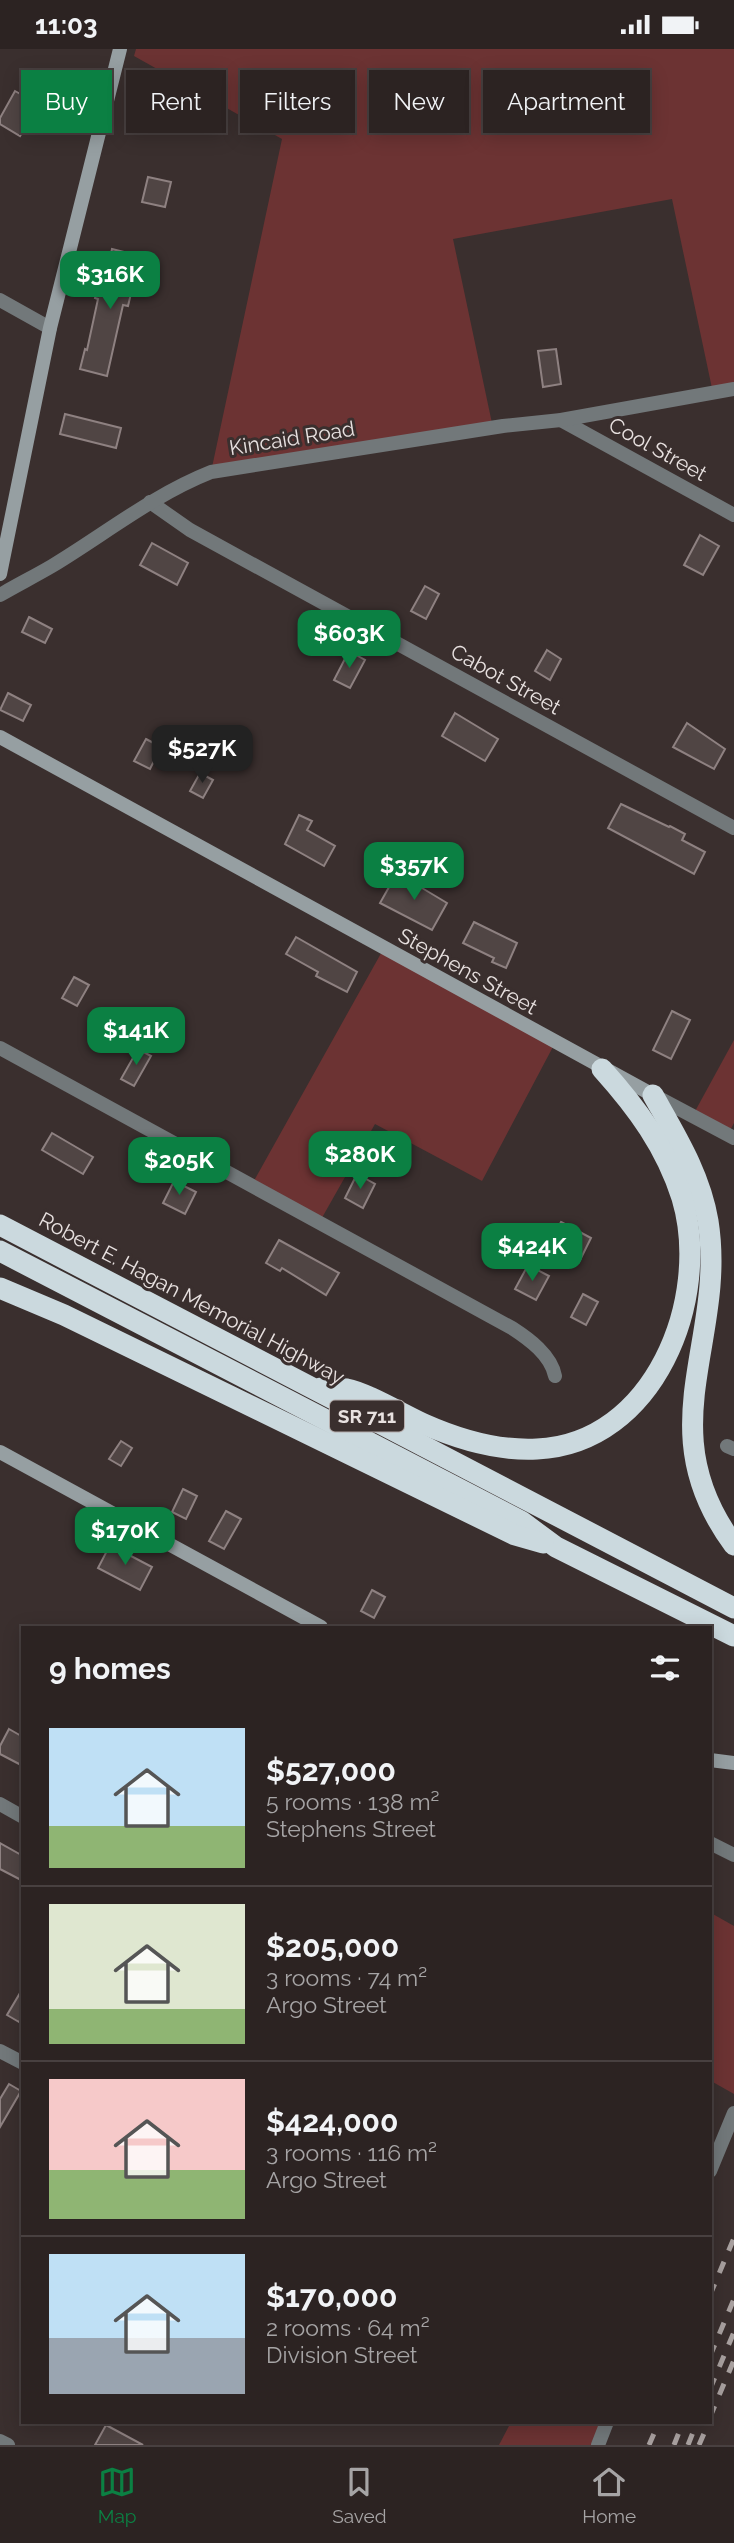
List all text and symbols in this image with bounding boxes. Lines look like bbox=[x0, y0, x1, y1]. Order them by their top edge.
text: 11:03 bbox=[35, 10, 98, 40]
chip: Buy bbox=[21, 70, 112, 133]
chip: Rent bbox=[126, 70, 226, 133]
chip: Filters bbox=[240, 70, 355, 133]
chip: New bbox=[369, 70, 469, 133]
chip: Apartment bbox=[483, 70, 650, 133]
pin: $316K bbox=[61, 251, 159, 311]
text: $316K bbox=[76, 260, 144, 287]
street label: Cool Street bbox=[605, 412, 711, 486]
street label: Kincaid Road bbox=[227, 416, 357, 460]
pin: $603K bbox=[300, 611, 398, 670]
text: $603K bbox=[314, 619, 384, 646]
street label: Cabot Street bbox=[447, 639, 565, 719]
pin: $527K bbox=[153, 725, 251, 785]
text: $527K bbox=[168, 734, 236, 761]
pin: $357K bbox=[365, 843, 463, 902]
text: $357K bbox=[380, 851, 448, 878]
street label: Stephens Street bbox=[394, 922, 542, 1020]
pin: $141K bbox=[87, 1007, 185, 1067]
text: $141K bbox=[103, 1016, 169, 1043]
pin: $280K bbox=[311, 1131, 409, 1191]
pin: $205K bbox=[130, 1137, 228, 1197]
text: $280K bbox=[325, 1140, 395, 1167]
text: $205K bbox=[144, 1146, 214, 1173]
street label: Robert E. Hagan Memorial Highway bbox=[35, 1207, 349, 1389]
pin: $424K bbox=[483, 1223, 581, 1283]
text: $424K bbox=[497, 1232, 567, 1259]
road number: SR 711 bbox=[330, 1401, 404, 1431]
pin: $170K bbox=[76, 1507, 174, 1567]
text: $170K bbox=[91, 1516, 159, 1543]
icon: filters bbox=[646, 1649, 684, 1687]
text: 9 homes bbox=[49, 1651, 171, 1686]
text: $527,000 bbox=[266, 1753, 396, 1788]
icon: home bbox=[105, 1756, 189, 1840]
text: 5 rooms · 138 m² bbox=[266, 1788, 440, 1815]
text: Stephens Street bbox=[266, 1815, 436, 1842]
text: $205,000 bbox=[266, 1929, 399, 1964]
icon: home bbox=[105, 1932, 189, 2016]
text: 3 rooms · 74 m² bbox=[266, 1964, 427, 1991]
text: Argo Street bbox=[266, 1991, 387, 2018]
text: $424,000 bbox=[266, 2104, 398, 2139]
icon: home bbox=[105, 2107, 189, 2191]
text: 3 rooms · 116 m² bbox=[266, 2139, 437, 2166]
text: Argo Street bbox=[266, 2166, 387, 2193]
text: $170,000 bbox=[266, 2279, 397, 2314]
icon: home bbox=[105, 2282, 189, 2366]
text: 2 rooms · 64 m² bbox=[266, 2314, 430, 2341]
text: Division Street bbox=[266, 2341, 418, 2368]
tab: Map bbox=[98, 2463, 137, 2527]
tab: Saved bbox=[332, 2463, 387, 2527]
tab: Home bbox=[582, 2463, 636, 2527]

